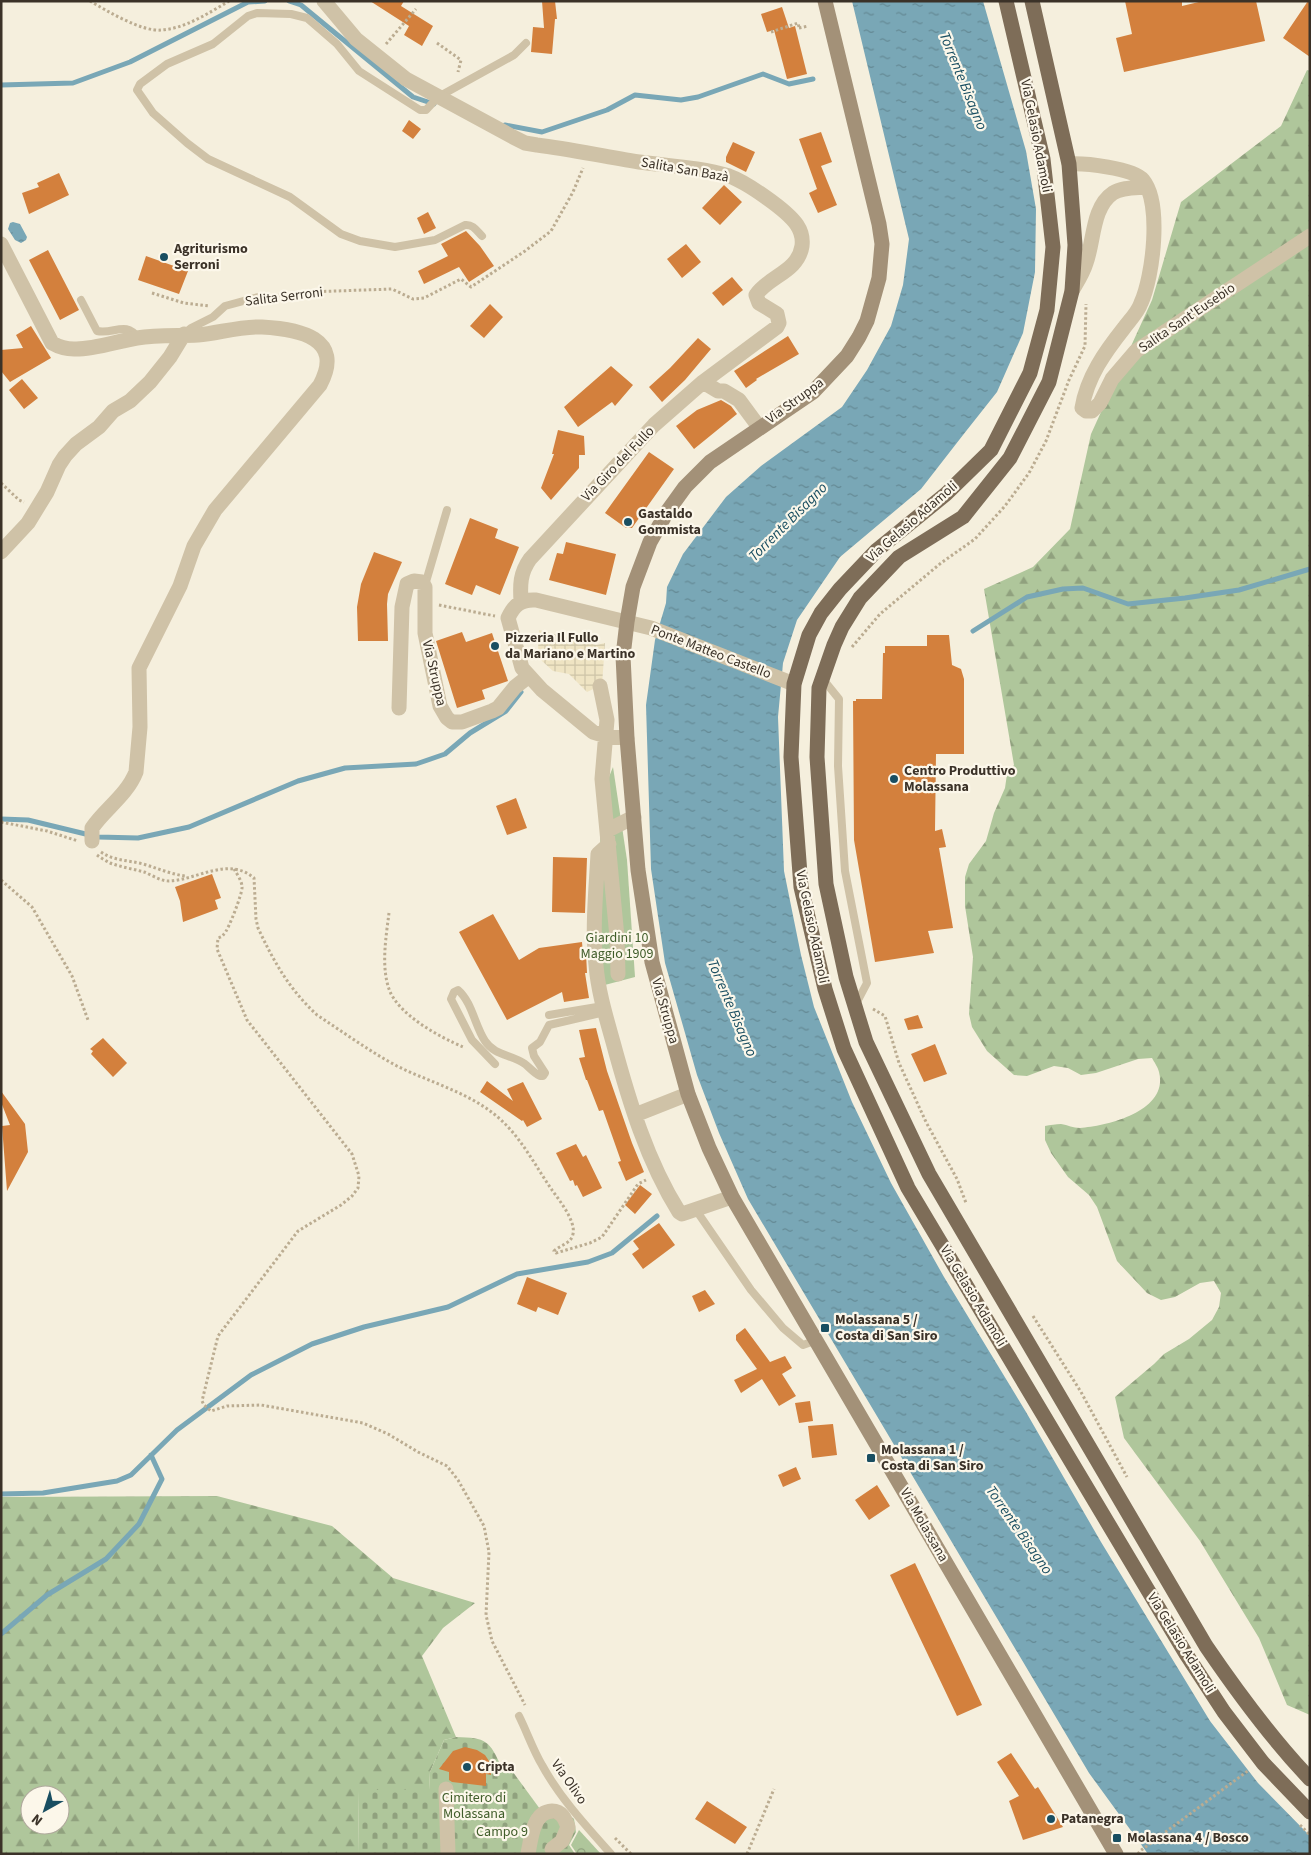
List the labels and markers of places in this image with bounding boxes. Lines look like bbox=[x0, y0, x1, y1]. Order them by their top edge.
place label: Agriturismo Serroni bbox=[173, 239, 248, 275]
marker: Agriturismo Serroni bbox=[158, 251, 170, 263]
place label: Gastaldo Gommista bbox=[638, 504, 701, 540]
marker: Gastaldo Gommista bbox=[622, 516, 634, 528]
place label: Pizzeria Il Fullo da Mariano e Martino bbox=[505, 628, 636, 664]
marker: Pizzeria Il Fullo da Mariano e Martino bbox=[489, 640, 501, 652]
place label: Centro Produttivo Molassana bbox=[904, 761, 1016, 797]
marker: Centro Produttivo Molassana bbox=[888, 773, 900, 785]
place label: Molassana 5 / Costa di San Siro bbox=[835, 1310, 938, 1346]
marker: Molassana 5 / Costa di San Siro bbox=[819, 1322, 831, 1334]
place label: Molassana 1 / Costa di San Siro bbox=[881, 1440, 984, 1476]
marker: Molassana 1 / Costa di San Siro bbox=[865, 1452, 877, 1464]
place label: Cripta bbox=[477, 1757, 515, 1777]
marker: Cripta bbox=[461, 1761, 473, 1773]
place label: Patanegra bbox=[1061, 1809, 1124, 1829]
marker: Patanegra bbox=[1045, 1813, 1057, 1825]
place label: Molassana 4 / Bosco bbox=[1127, 1828, 1249, 1848]
marker: Molassana 4 / Bosco bbox=[1111, 1832, 1123, 1844]

